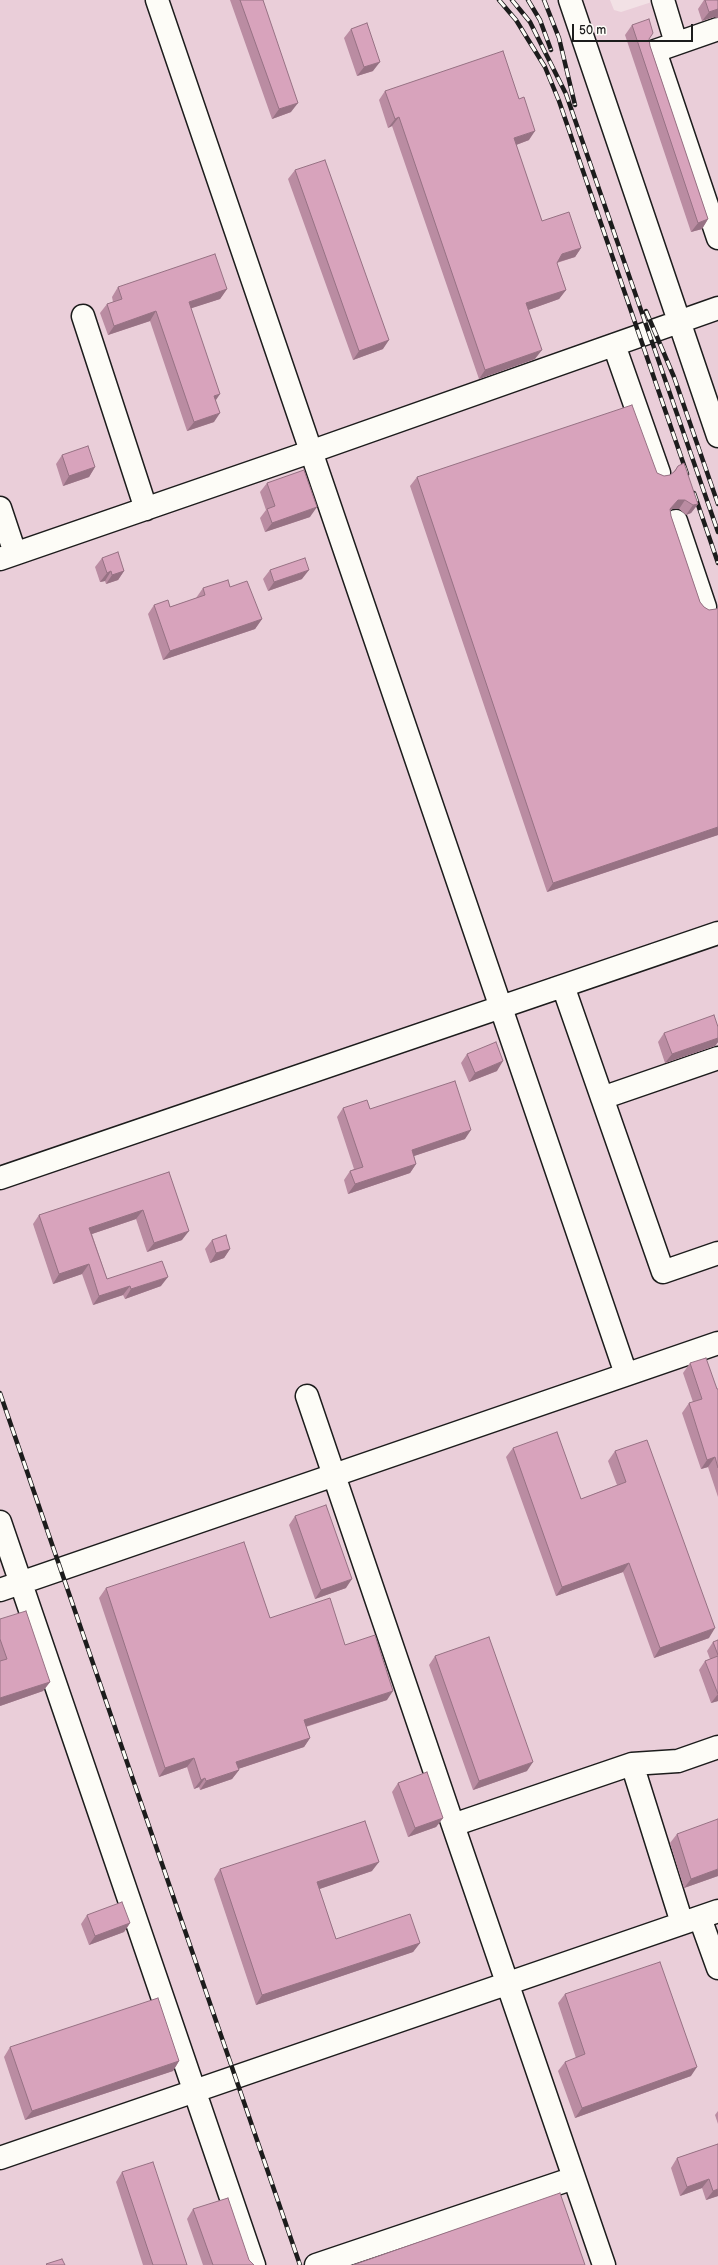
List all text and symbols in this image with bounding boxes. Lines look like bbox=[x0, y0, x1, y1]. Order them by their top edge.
scale bar bbox=[574, 16, 695, 42]
text: 50 m bbox=[579, 23, 606, 38]

